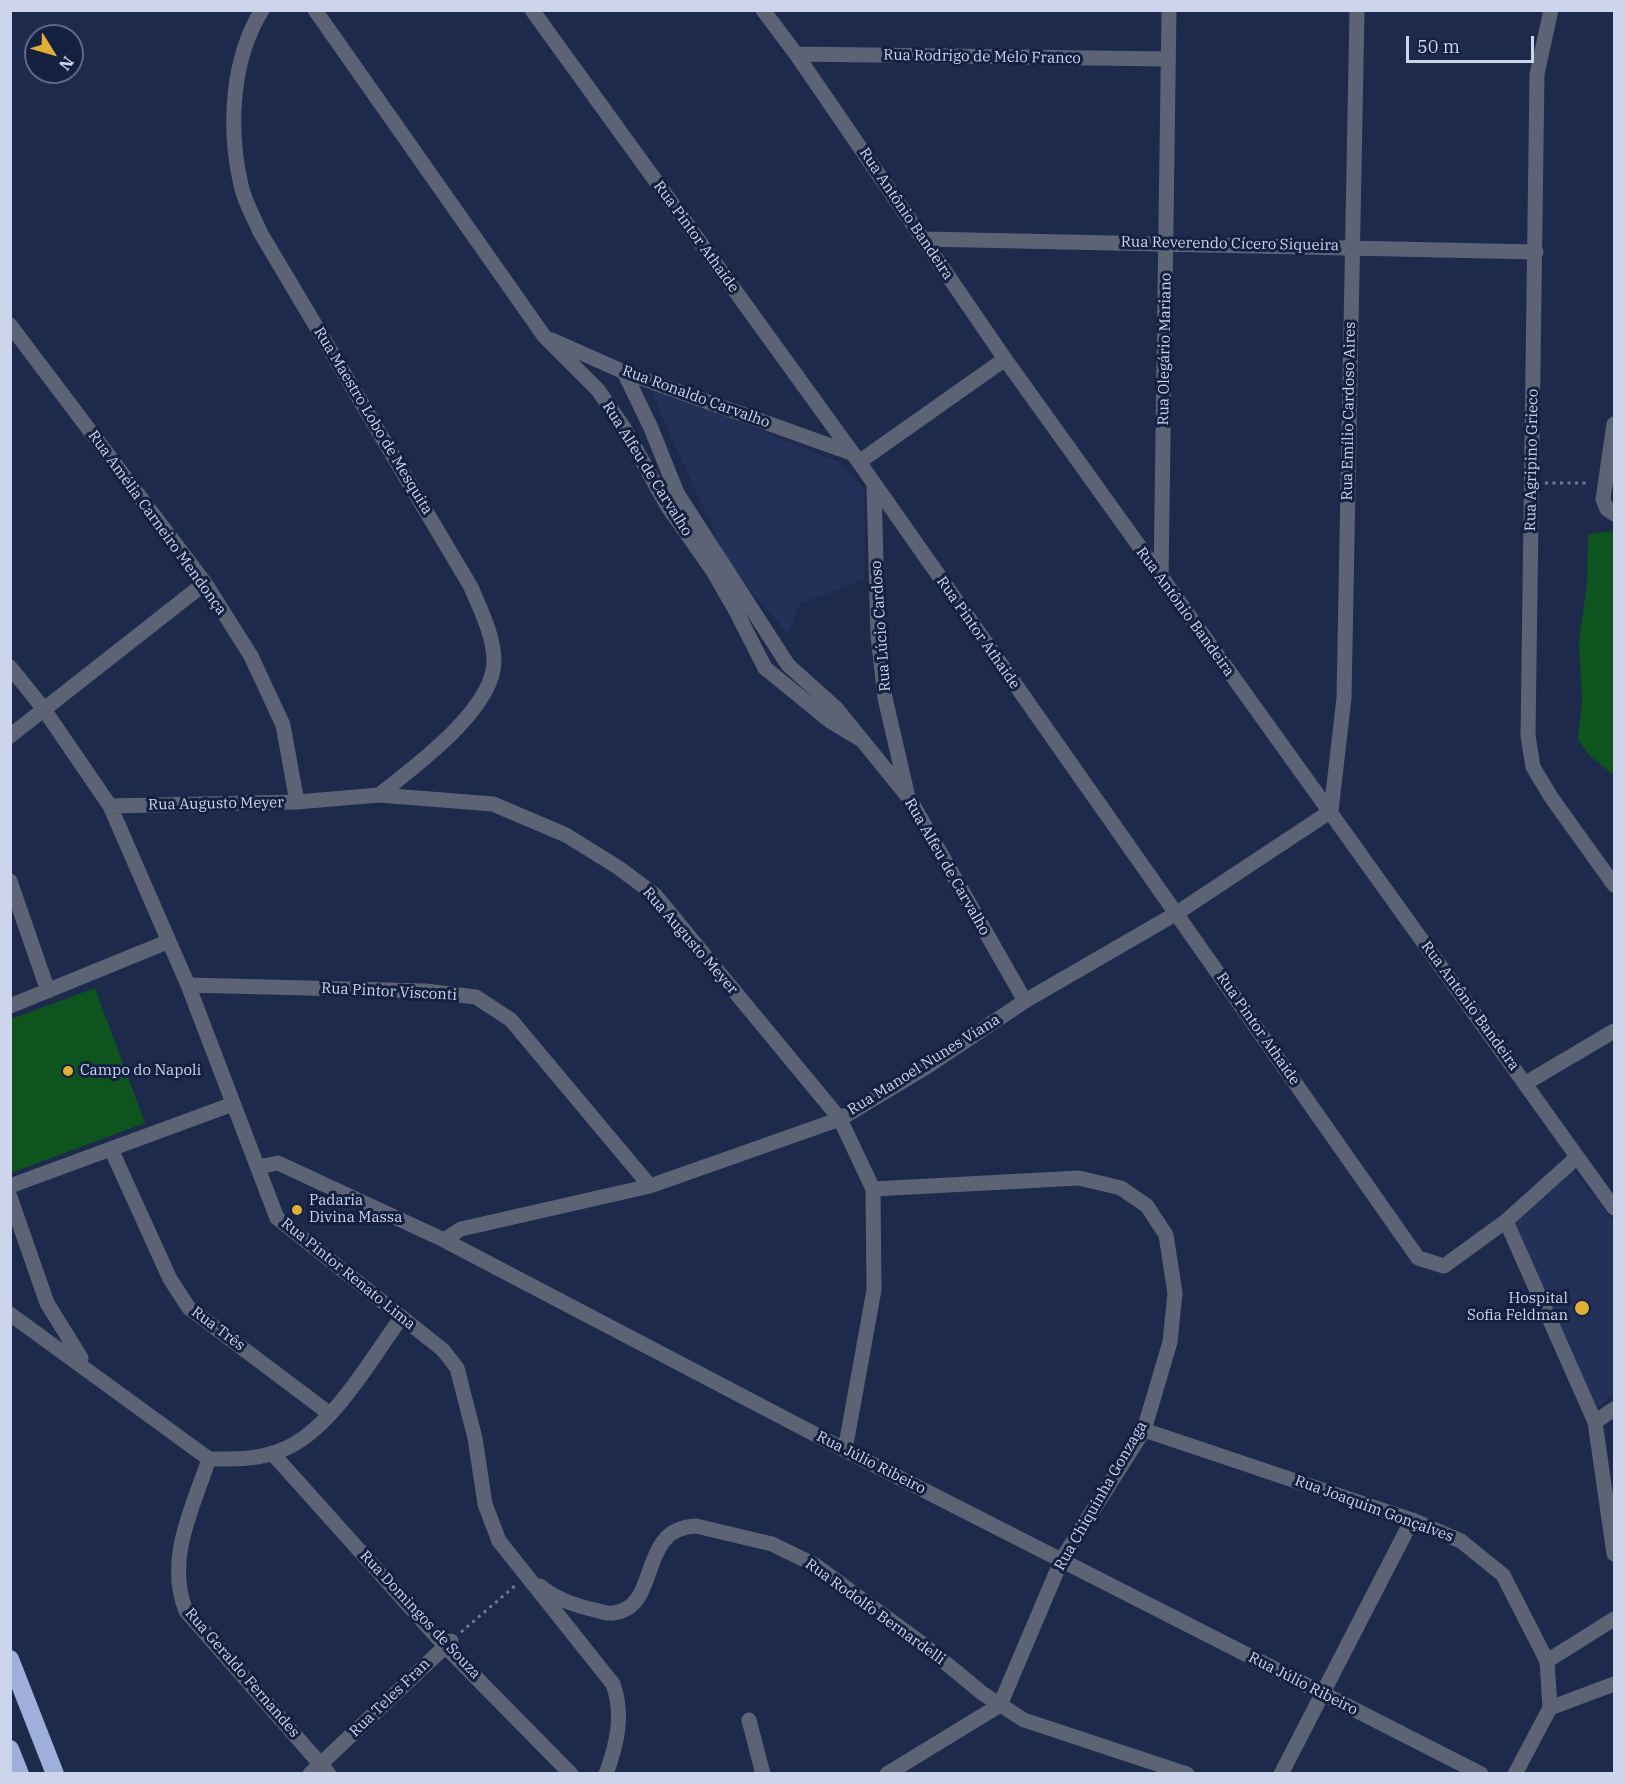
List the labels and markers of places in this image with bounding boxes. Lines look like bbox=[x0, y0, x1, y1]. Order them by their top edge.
place label: Campo do Napoli bbox=[80, 1062, 201, 1080]
marker: Campo do Napoli bbox=[61, 1064, 75, 1078]
place label: Padaria Divina Massa bbox=[309, 1192, 402, 1227]
marker: Padaria Divina Massa bbox=[290, 1203, 304, 1217]
place label: Hospital Sofia Feldman bbox=[1467, 1290, 1568, 1325]
marker: Hospital Sofia Feldman bbox=[1573, 1299, 1591, 1317]

